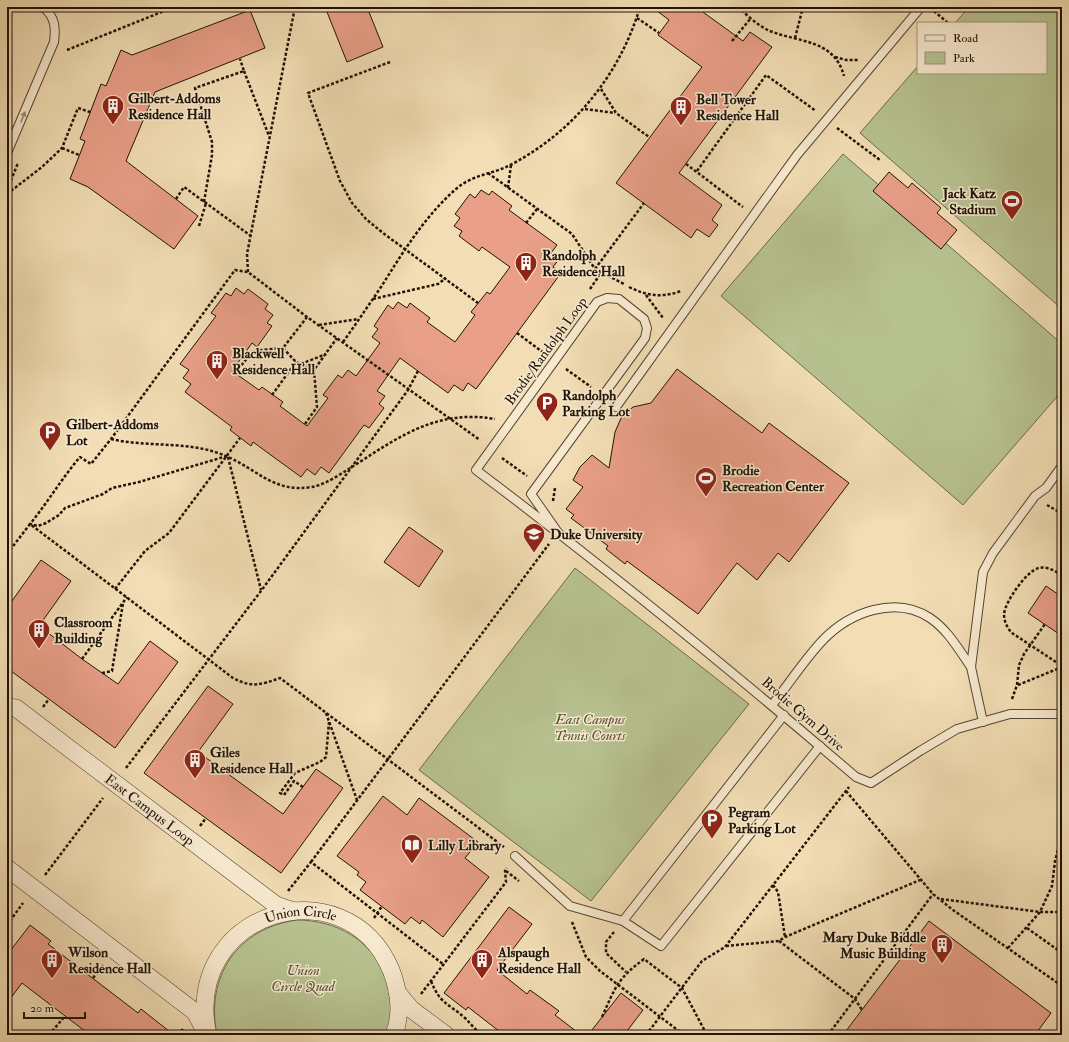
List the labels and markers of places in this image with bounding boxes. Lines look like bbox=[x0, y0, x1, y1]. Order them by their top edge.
place label: Gilbert-Addoms Residence Hall bbox=[128, 90, 221, 123]
place label: Bell Tower Residence Hall bbox=[696, 91, 779, 124]
building icon: Gilbert-Addoms Residence Hall bbox=[100, 93, 126, 126]
building icon: Bell Tower Residence Hall bbox=[668, 94, 694, 127]
place label: Jack Katz Stadium bbox=[942, 185, 996, 218]
sports icon: Jack Katz Stadium bbox=[999, 188, 1025, 221]
place label: Randolph Residence Hall bbox=[542, 247, 625, 280]
building icon: Randolph Residence Hall bbox=[513, 250, 539, 283]
place label: Blackwell Residence Hall bbox=[232, 345, 315, 378]
building icon: Blackwell Residence Hall bbox=[204, 348, 230, 381]
place label: Randolph Parking Lot bbox=[562, 387, 630, 421]
parking icon: Randolph Parking Lot bbox=[534, 390, 560, 423]
place label: Gilbert-Addoms Lot bbox=[66, 416, 159, 449]
parking icon: Gilbert-Addoms Lot bbox=[37, 419, 63, 452]
place label: Brodie Recreation Center bbox=[722, 462, 825, 495]
sports icon: Brodie Recreation Center bbox=[693, 465, 719, 498]
school or university icon: Duke University bbox=[521, 521, 547, 554]
place label: Duke University bbox=[550, 526, 643, 544]
place label: Classroom Building bbox=[54, 614, 113, 648]
building icon: Classroom Building bbox=[26, 617, 52, 650]
place label: Giles Residence Hall bbox=[210, 744, 293, 777]
building icon: Giles Residence Hall bbox=[182, 747, 208, 780]
place label: Pegram Parking Lot bbox=[728, 804, 796, 838]
parking icon: Pegram Parking Lot bbox=[699, 807, 725, 840]
library icon: Lilly Library bbox=[399, 832, 425, 865]
place label: Lilly Library bbox=[428, 837, 502, 855]
place label: Mary Duke Biddle Music Building bbox=[822, 929, 927, 963]
building icon: Mary Duke Biddle Music Building bbox=[929, 932, 955, 965]
place label: Wilson Residence Hall bbox=[67, 944, 151, 977]
place label: Alspaugh Residence Hall bbox=[497, 944, 581, 977]
building icon: Wilson Residence Hall bbox=[39, 947, 65, 980]
building icon: Alspaugh Residence Hall bbox=[469, 947, 495, 980]

